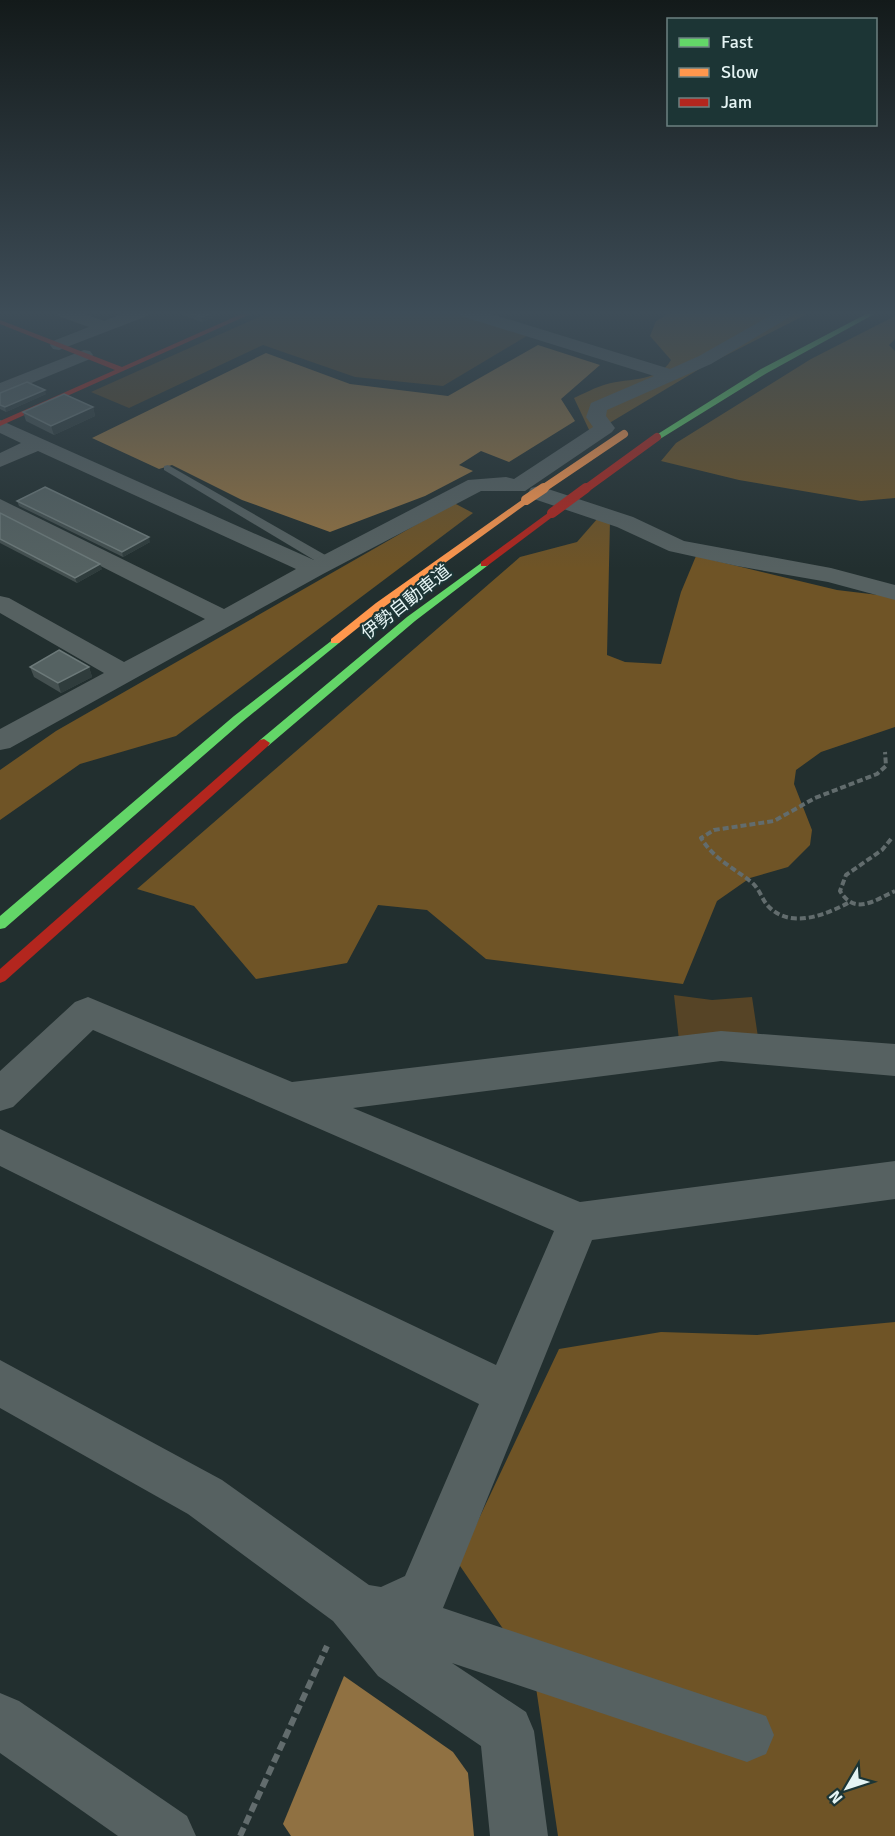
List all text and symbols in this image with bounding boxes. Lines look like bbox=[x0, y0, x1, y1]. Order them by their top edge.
legend bbox=[667, 18, 877, 126]
text: Fast bbox=[721, 31, 753, 53]
text: Slow bbox=[721, 61, 758, 83]
text: Jam bbox=[721, 91, 752, 113]
street label: 伊勢自動車道 bbox=[357, 560, 455, 644]
north arrow bbox=[817, 1758, 877, 1818]
text: N bbox=[825, 1786, 847, 1807]

